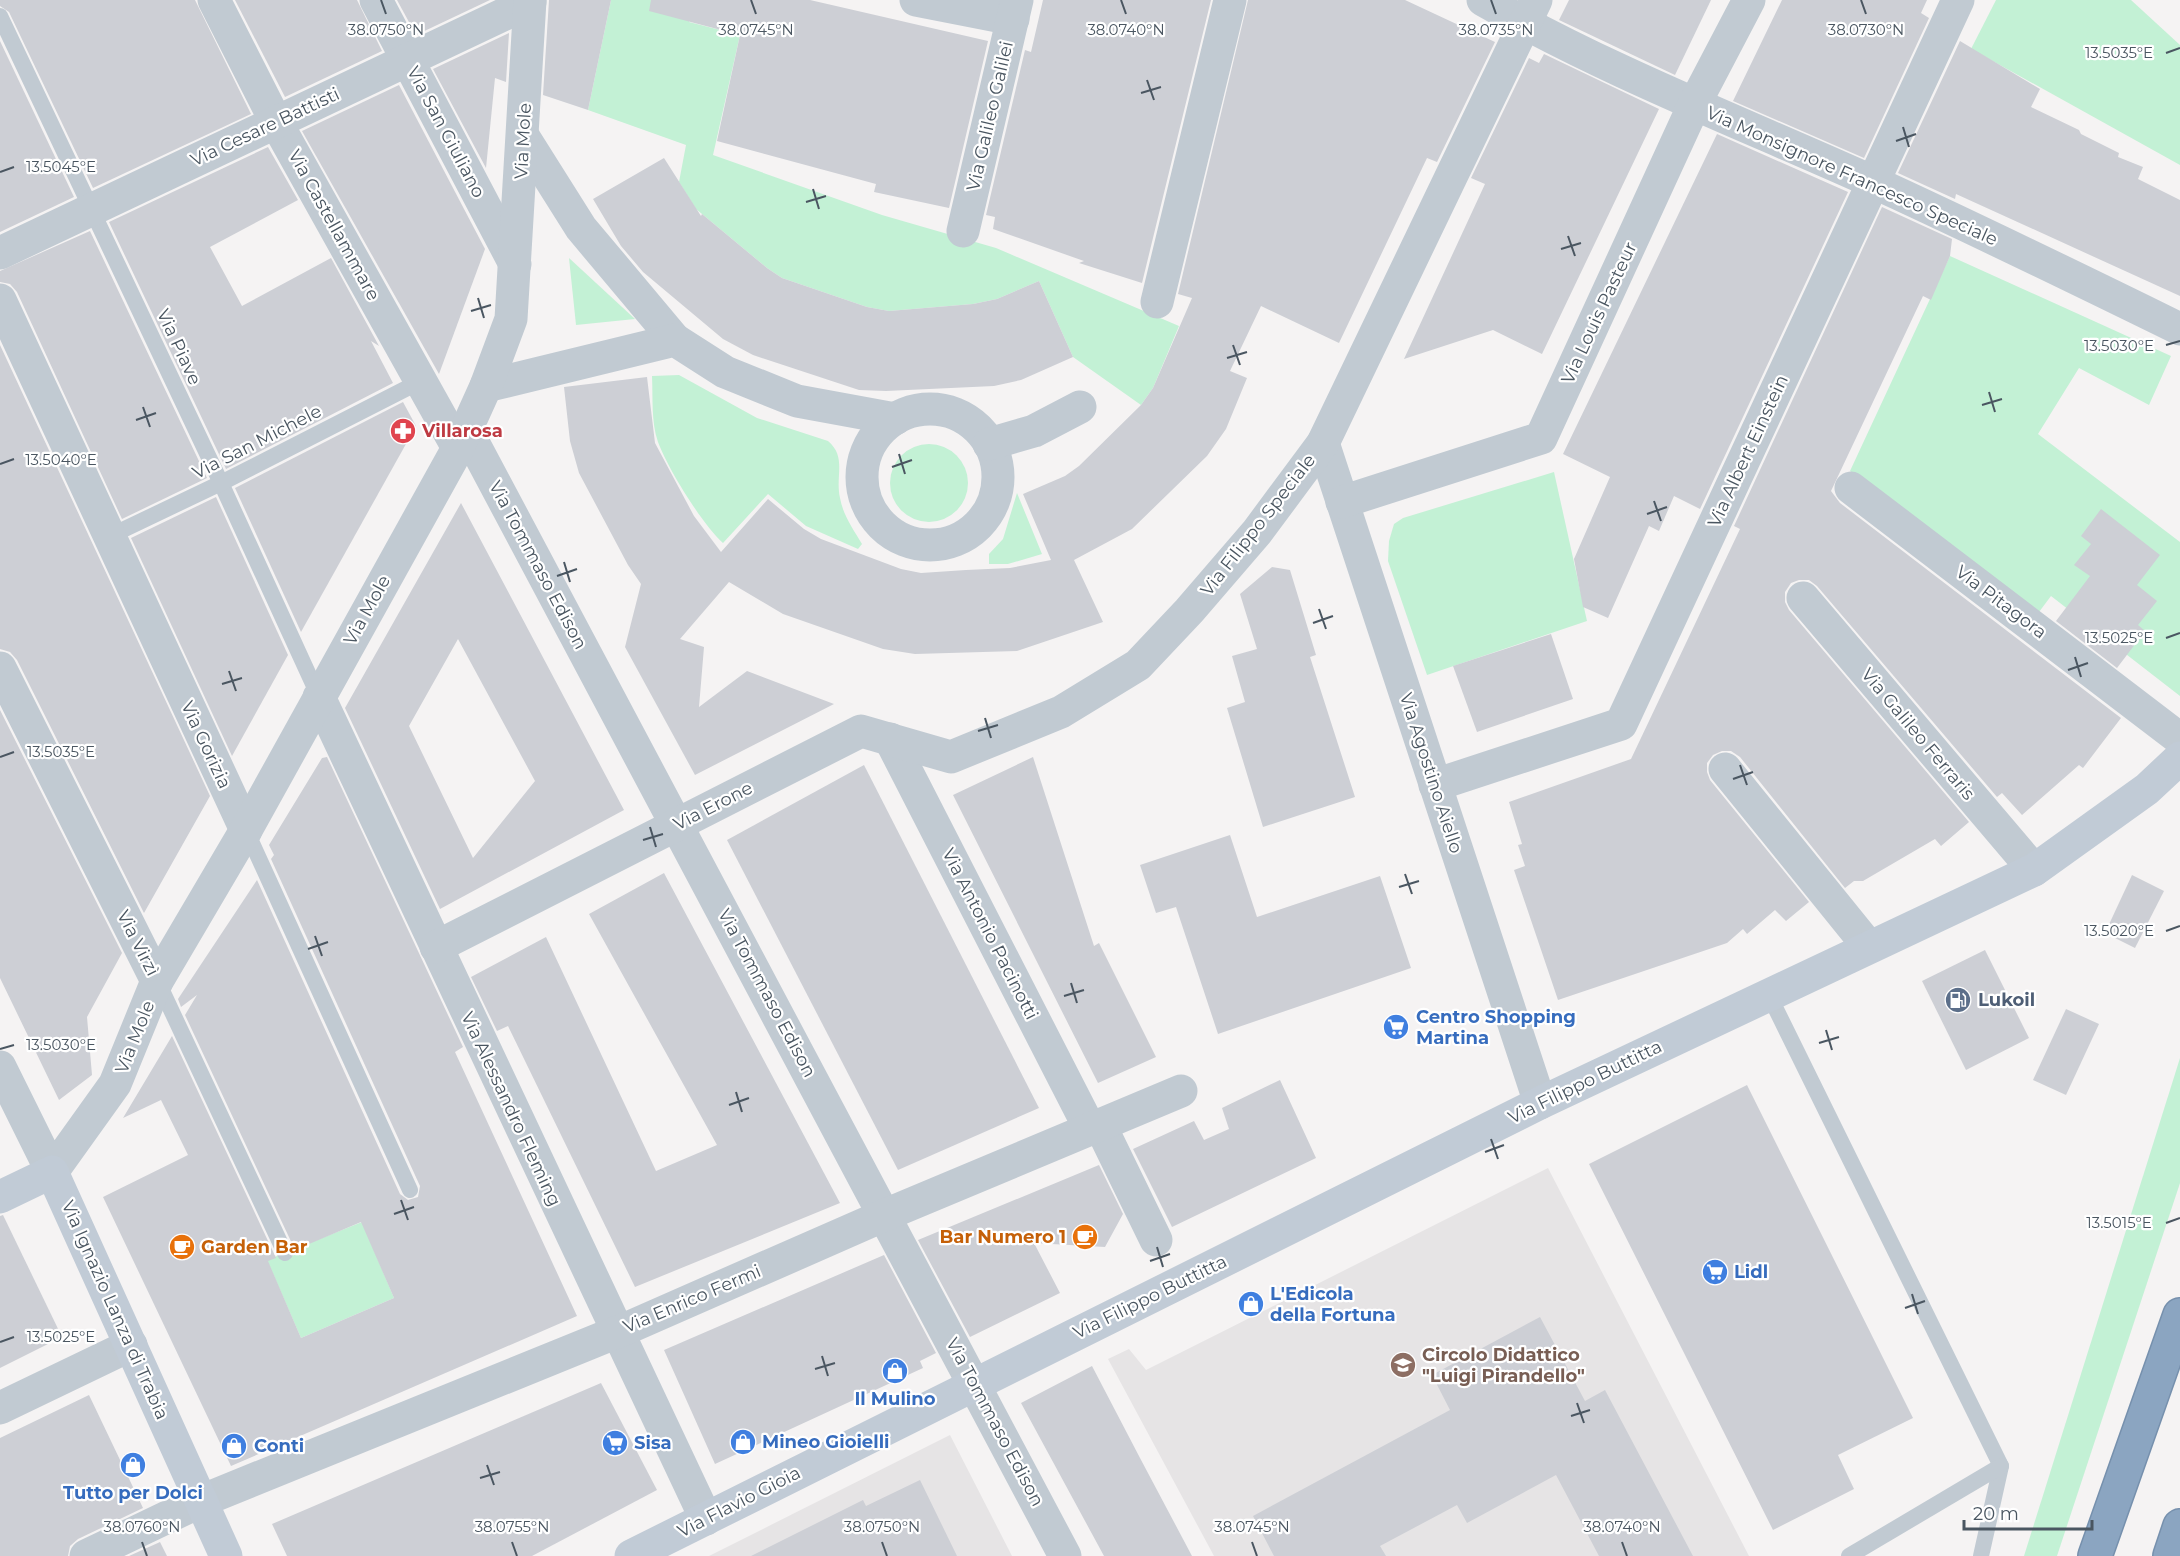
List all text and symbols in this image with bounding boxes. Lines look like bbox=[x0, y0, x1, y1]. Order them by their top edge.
text: 38.0750°N bbox=[348, 20, 424, 39]
text: 38.0745°N bbox=[718, 20, 794, 39]
text: 38.0740°N bbox=[1087, 20, 1165, 39]
text: 38.0735°N bbox=[1459, 20, 1533, 39]
text: 38.0730°N bbox=[1828, 20, 1904, 39]
street label: Via Galileo Galilei bbox=[962, 39, 1018, 193]
text: 13.5035°E bbox=[2085, 43, 2153, 62]
street label: Via San Giuliano bbox=[402, 63, 490, 201]
street label: Via Cesare Battisti bbox=[187, 83, 343, 171]
street label: Via Mole bbox=[510, 102, 536, 180]
street label: Via Monsignore Francesco Speciale bbox=[1703, 102, 2001, 250]
street label: Via Castellammare bbox=[283, 146, 385, 304]
text: 13.5045°E bbox=[26, 157, 96, 176]
street label: Via Louis Pasteur bbox=[1557, 239, 1641, 387]
street label: Via Piave bbox=[152, 306, 206, 388]
text: 13.5030°E bbox=[2084, 336, 2154, 355]
street label: Via Albert Einstein bbox=[1703, 371, 1793, 531]
street label: Via San Michele bbox=[189, 400, 325, 484]
pharmacy icon: Villarosa bbox=[388, 416, 418, 446]
place label: Villarosa bbox=[421, 420, 503, 442]
text: 13.5040°E bbox=[25, 450, 97, 469]
street label: Via Filippo Speciale bbox=[1196, 450, 1320, 600]
street label: Via Tommaso Edison bbox=[484, 477, 592, 653]
street label: Via Pitagora bbox=[1951, 561, 2051, 643]
street label: Via Mole bbox=[339, 571, 395, 649]
text: 13.5025°E bbox=[2085, 628, 2153, 647]
street label: Via Galileo Ferraris bbox=[1856, 664, 1980, 805]
street label: Via Agostino Aiello bbox=[1395, 690, 1467, 856]
street label: Via Gorizia bbox=[176, 698, 236, 792]
text: 13.5035°E bbox=[27, 742, 95, 761]
street label: Via Erone bbox=[670, 777, 756, 835]
street label: Via Antonio Pacinotti bbox=[937, 845, 1043, 1023]
street label: Via Tommaso Edison bbox=[713, 905, 821, 1081]
street label: Via Virzì bbox=[112, 906, 164, 980]
text: 13.5020°E bbox=[2084, 921, 2154, 940]
fuel station icon: Lukoil bbox=[1943, 985, 1973, 1015]
place label: Lukoil bbox=[1978, 989, 2035, 1011]
street label: Via Mole bbox=[110, 997, 160, 1077]
place label: Centro Shopping Martina bbox=[1416, 1006, 1576, 1049]
street label: Via Alessandro Fleming bbox=[456, 1008, 566, 1210]
supermarket icon: Centro Shopping Martina bbox=[1381, 1012, 1411, 1042]
text: 13.5030°E bbox=[26, 1035, 96, 1054]
street label: Via Filippo Buttitta bbox=[1505, 1035, 1665, 1129]
street label: Via Ignazio Lanza di Trabia bbox=[57, 1197, 173, 1423]
text: 13.5015°E bbox=[2086, 1213, 2152, 1232]
cafe icon: Bar Numero 1 bbox=[1070, 1222, 1100, 1252]
place label: Bar Numero 1 bbox=[940, 1226, 1066, 1248]
cafe icon: Garden Bar bbox=[167, 1232, 197, 1262]
place label: Garden Bar bbox=[201, 1236, 308, 1258]
street label: Via Filippo Buttitta bbox=[1070, 1250, 1230, 1344]
supermarket icon: Lidl bbox=[1700, 1257, 1730, 1287]
street label: Via Enrico Fermi bbox=[620, 1260, 764, 1338]
place label: Lidl bbox=[1734, 1261, 1768, 1283]
place label: L'Edicola della Fortuna bbox=[1270, 1283, 1396, 1326]
shop icon: L'Edicola della Fortuna bbox=[1236, 1289, 1266, 1319]
text: 13.5025°E bbox=[27, 1327, 95, 1346]
street label: Via Tommaso Edison bbox=[941, 1334, 1049, 1510]
place label: Circolo Didattico "Luigi Pirandello" bbox=[1422, 1344, 1585, 1387]
school or university icon: Circolo Didattico "Luigi Pirandello" bbox=[1388, 1350, 1418, 1380]
shop icon: Il Mulino bbox=[880, 1356, 910, 1386]
place label: Il Mulino bbox=[854, 1388, 936, 1410]
shop icon: Mineo Gioielli bbox=[728, 1427, 758, 1457]
supermarket icon: Sisa bbox=[600, 1428, 630, 1458]
shop icon: Conti bbox=[219, 1431, 249, 1461]
place label: Mineo Gioielli bbox=[762, 1431, 889, 1453]
place label: Sisa bbox=[634, 1432, 672, 1454]
place label: Conti bbox=[254, 1435, 304, 1457]
shop icon: Tutto per Dolci bbox=[118, 1450, 148, 1480]
street label: Via Flavio Gioia bbox=[674, 1462, 804, 1542]
place label: Tutto per Dolci bbox=[63, 1482, 203, 1504]
scale bar bbox=[1964, 1493, 2092, 1531]
text: 20 m bbox=[1973, 1503, 2019, 1525]
text: 38.0760°N bbox=[103, 1517, 181, 1536]
text: 38.0755°N bbox=[475, 1517, 549, 1536]
text: 38.0750°N bbox=[844, 1517, 920, 1536]
text: 38.0745°N bbox=[1214, 1517, 1290, 1536]
text: 38.0740°N bbox=[1583, 1517, 1661, 1536]

